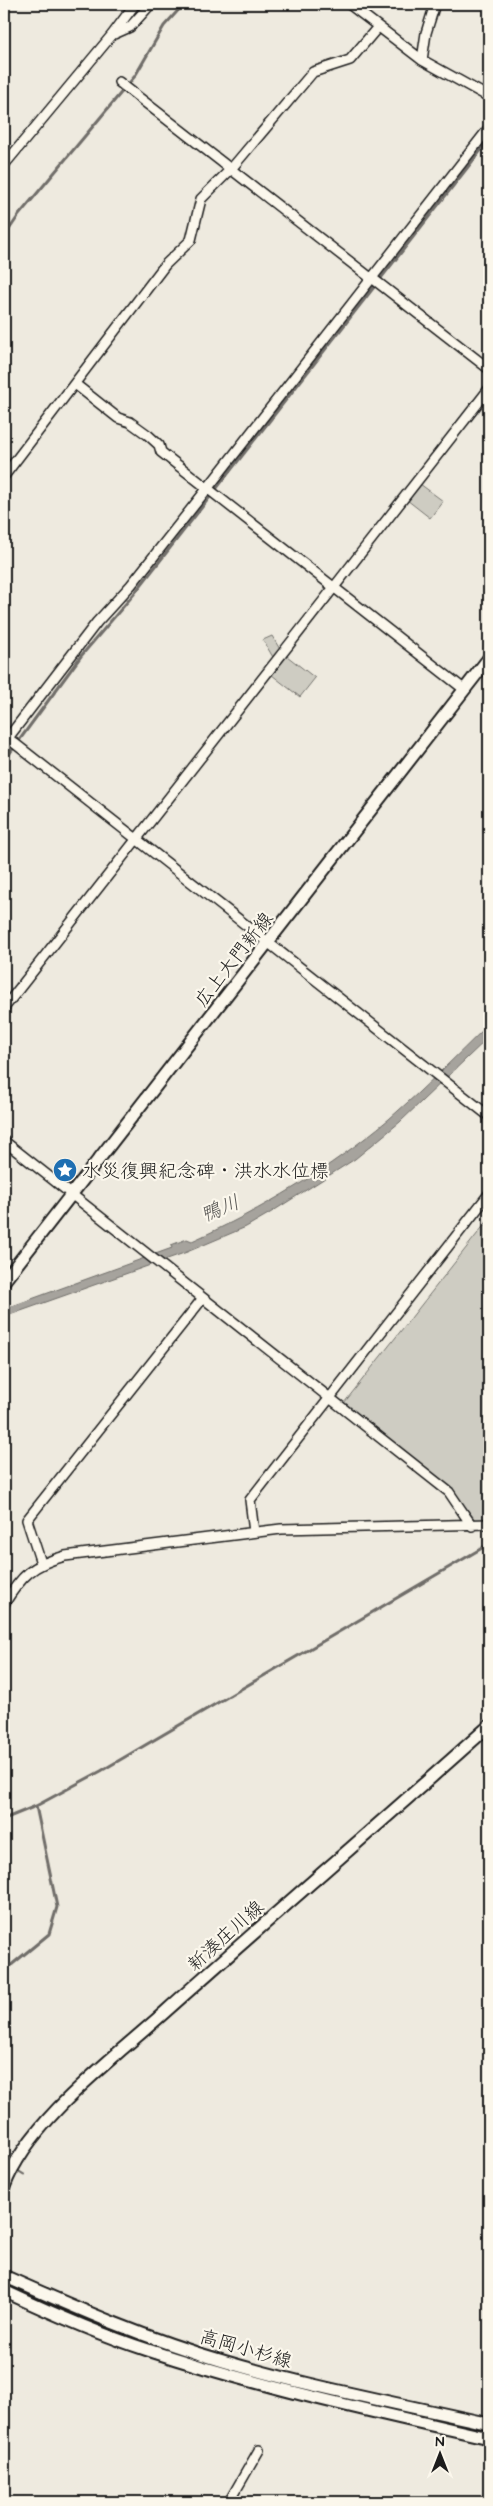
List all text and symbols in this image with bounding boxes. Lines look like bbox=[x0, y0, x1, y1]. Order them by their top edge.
street label: 広上大門新線 bbox=[188, 907, 280, 1013]
place icon: 水災復興紀念碑・洪水水位標 bbox=[52, 1157, 78, 1183]
place label: 水災復興紀念碑・洪水水位標 bbox=[82, 1158, 329, 1185]
water label: 鴨川 bbox=[197, 1188, 244, 1229]
street label: 新湊庄川線 bbox=[182, 1894, 270, 1978]
street label: 高岡小杉線 bbox=[196, 2323, 295, 2376]
north arrow bbox=[416, 2428, 466, 2478]
text: N bbox=[436, 2432, 445, 2452]

